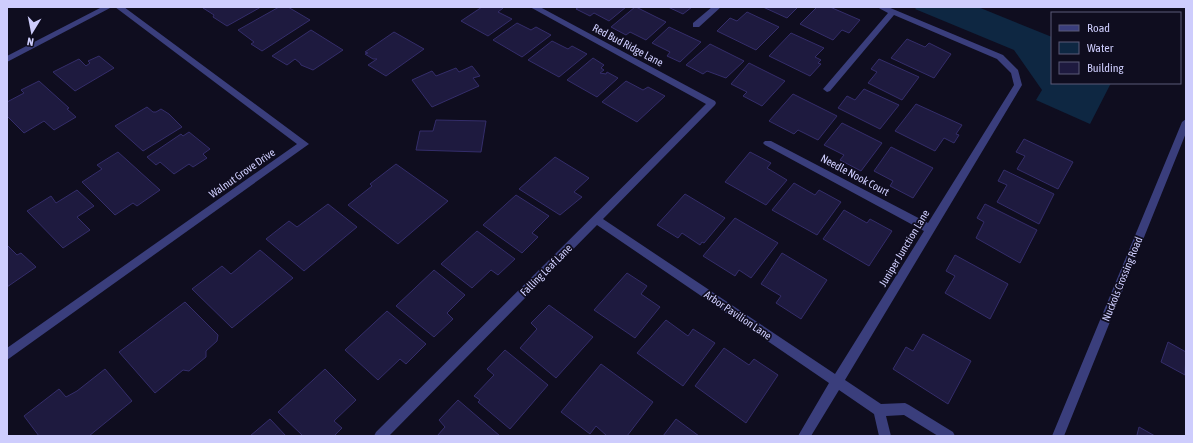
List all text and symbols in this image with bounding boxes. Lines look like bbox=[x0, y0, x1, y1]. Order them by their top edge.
north arrow bbox=[12, 12, 52, 52]
legend bbox=[1051, 12, 1181, 84]
street label: Red Bud Ridge Lane bbox=[591, 21, 665, 69]
text: Road bbox=[1087, 21, 1110, 35]
text: N bbox=[26, 35, 35, 48]
text: Water bbox=[1087, 41, 1114, 55]
text: Building bbox=[1087, 61, 1125, 75]
street label: Walnut Grove Drive bbox=[207, 146, 277, 200]
street label: Needle Nook Court bbox=[819, 152, 891, 198]
street label: Juniper Junction Lane bbox=[876, 207, 932, 289]
street label: Nuckols Crossing Road bbox=[1100, 235, 1144, 323]
street label: Falling Leaf Lane bbox=[518, 242, 574, 298]
street label: Arbor Pavilion Lane bbox=[702, 288, 774, 342]

